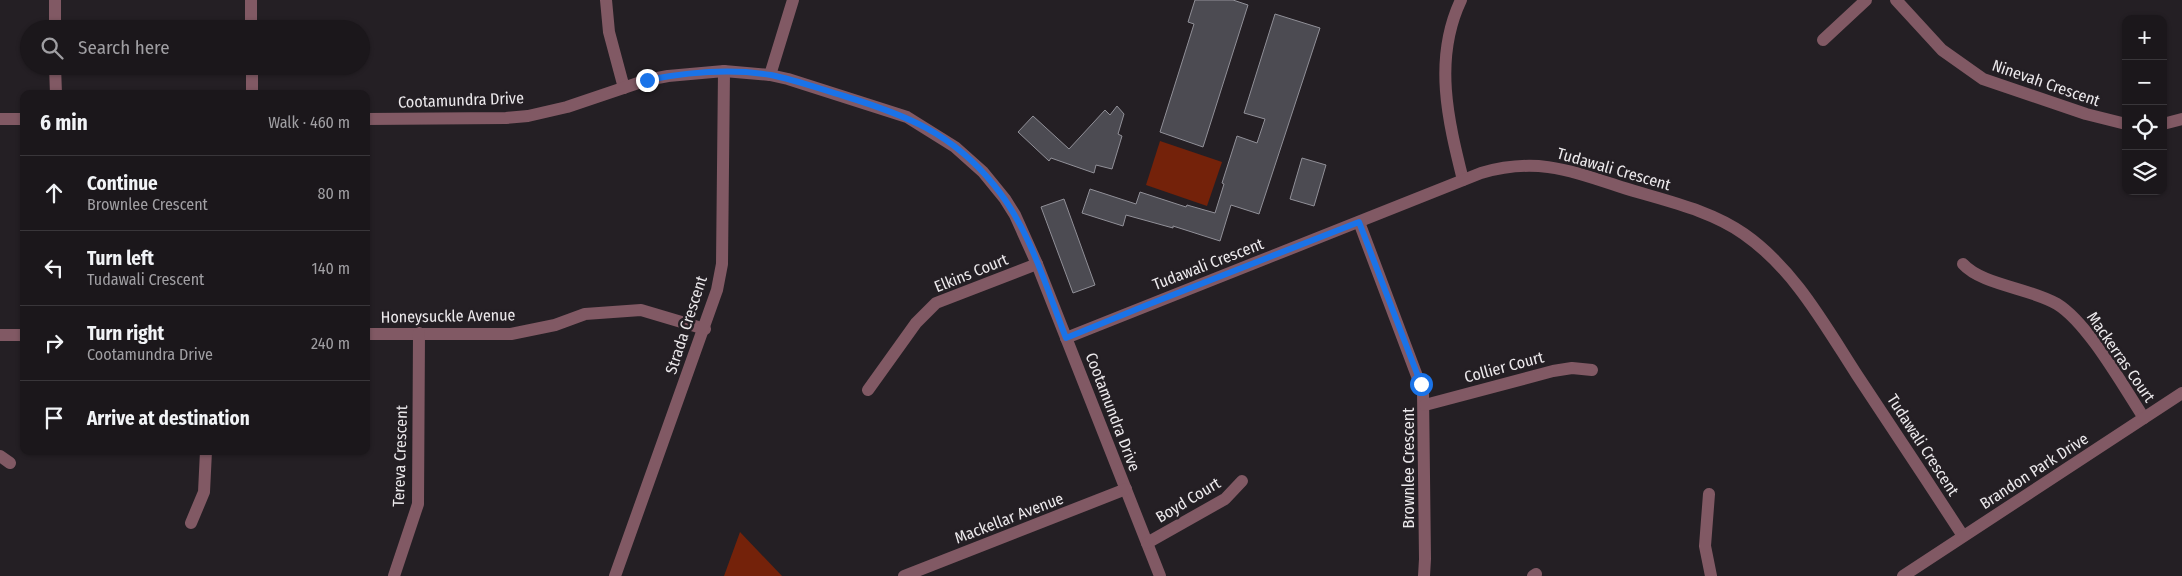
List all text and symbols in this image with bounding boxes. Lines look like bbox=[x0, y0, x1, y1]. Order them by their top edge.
map controls bbox=[2122, 15, 2167, 195]
button: + bbox=[2122, 15, 2167, 60]
search box bbox=[20, 20, 370, 75]
icon: search bbox=[38, 34, 66, 62]
text: Search here bbox=[78, 36, 170, 59]
street label: Ninevah Crescent bbox=[1990, 56, 2103, 111]
button: − bbox=[2122, 60, 2167, 105]
route end bbox=[636, 69, 659, 92]
street label: Cootamundra Drive bbox=[398, 88, 524, 112]
button: locate bbox=[2122, 105, 2167, 150]
text: 6 min bbox=[40, 110, 88, 136]
text: Walk · 460 m bbox=[268, 113, 350, 132]
street label: Tudawali Crescent bbox=[1555, 144, 1674, 195]
button: layers bbox=[2122, 150, 2167, 195]
text: Continue bbox=[87, 172, 158, 195]
icon: ahead bbox=[40, 179, 68, 207]
text: 80 m bbox=[318, 184, 350, 203]
text: Brownlee Crescent bbox=[87, 195, 208, 214]
street label: Tudawali Crescent bbox=[1150, 234, 1267, 294]
text: Turn left bbox=[87, 247, 154, 270]
street label: Elkins Court bbox=[931, 249, 1011, 296]
icon: left bbox=[40, 254, 68, 282]
text: 140 m bbox=[312, 259, 350, 278]
text: Tudawali Crescent bbox=[87, 270, 204, 289]
street label: Strada Crescent bbox=[661, 273, 711, 377]
street label: Honeysuckle Avenue bbox=[380, 305, 516, 327]
street label: Mackerras Court bbox=[2083, 308, 2160, 406]
text: Turn right bbox=[87, 322, 164, 345]
icon: right bbox=[40, 329, 68, 357]
text: 240 m bbox=[311, 334, 350, 353]
text: Cootamundra Drive bbox=[87, 345, 213, 364]
street label: Collier Court bbox=[1462, 347, 1546, 387]
street label: Cootamundra Drive bbox=[1082, 350, 1144, 474]
route start bbox=[1410, 373, 1433, 396]
street label: Tudawali Crescent bbox=[1883, 391, 1963, 500]
icon: arrive bbox=[40, 404, 68, 432]
street label: Tereva Crescent bbox=[389, 404, 411, 507]
text: Arrive at destination bbox=[87, 407, 250, 430]
street label: Brownlee Crescent bbox=[1399, 407, 1418, 528]
street label: Brandon Park Drive bbox=[1976, 429, 2092, 513]
street label: Boyd Court bbox=[1152, 473, 1224, 527]
street label: Mackellar Avenue bbox=[952, 489, 1066, 547]

